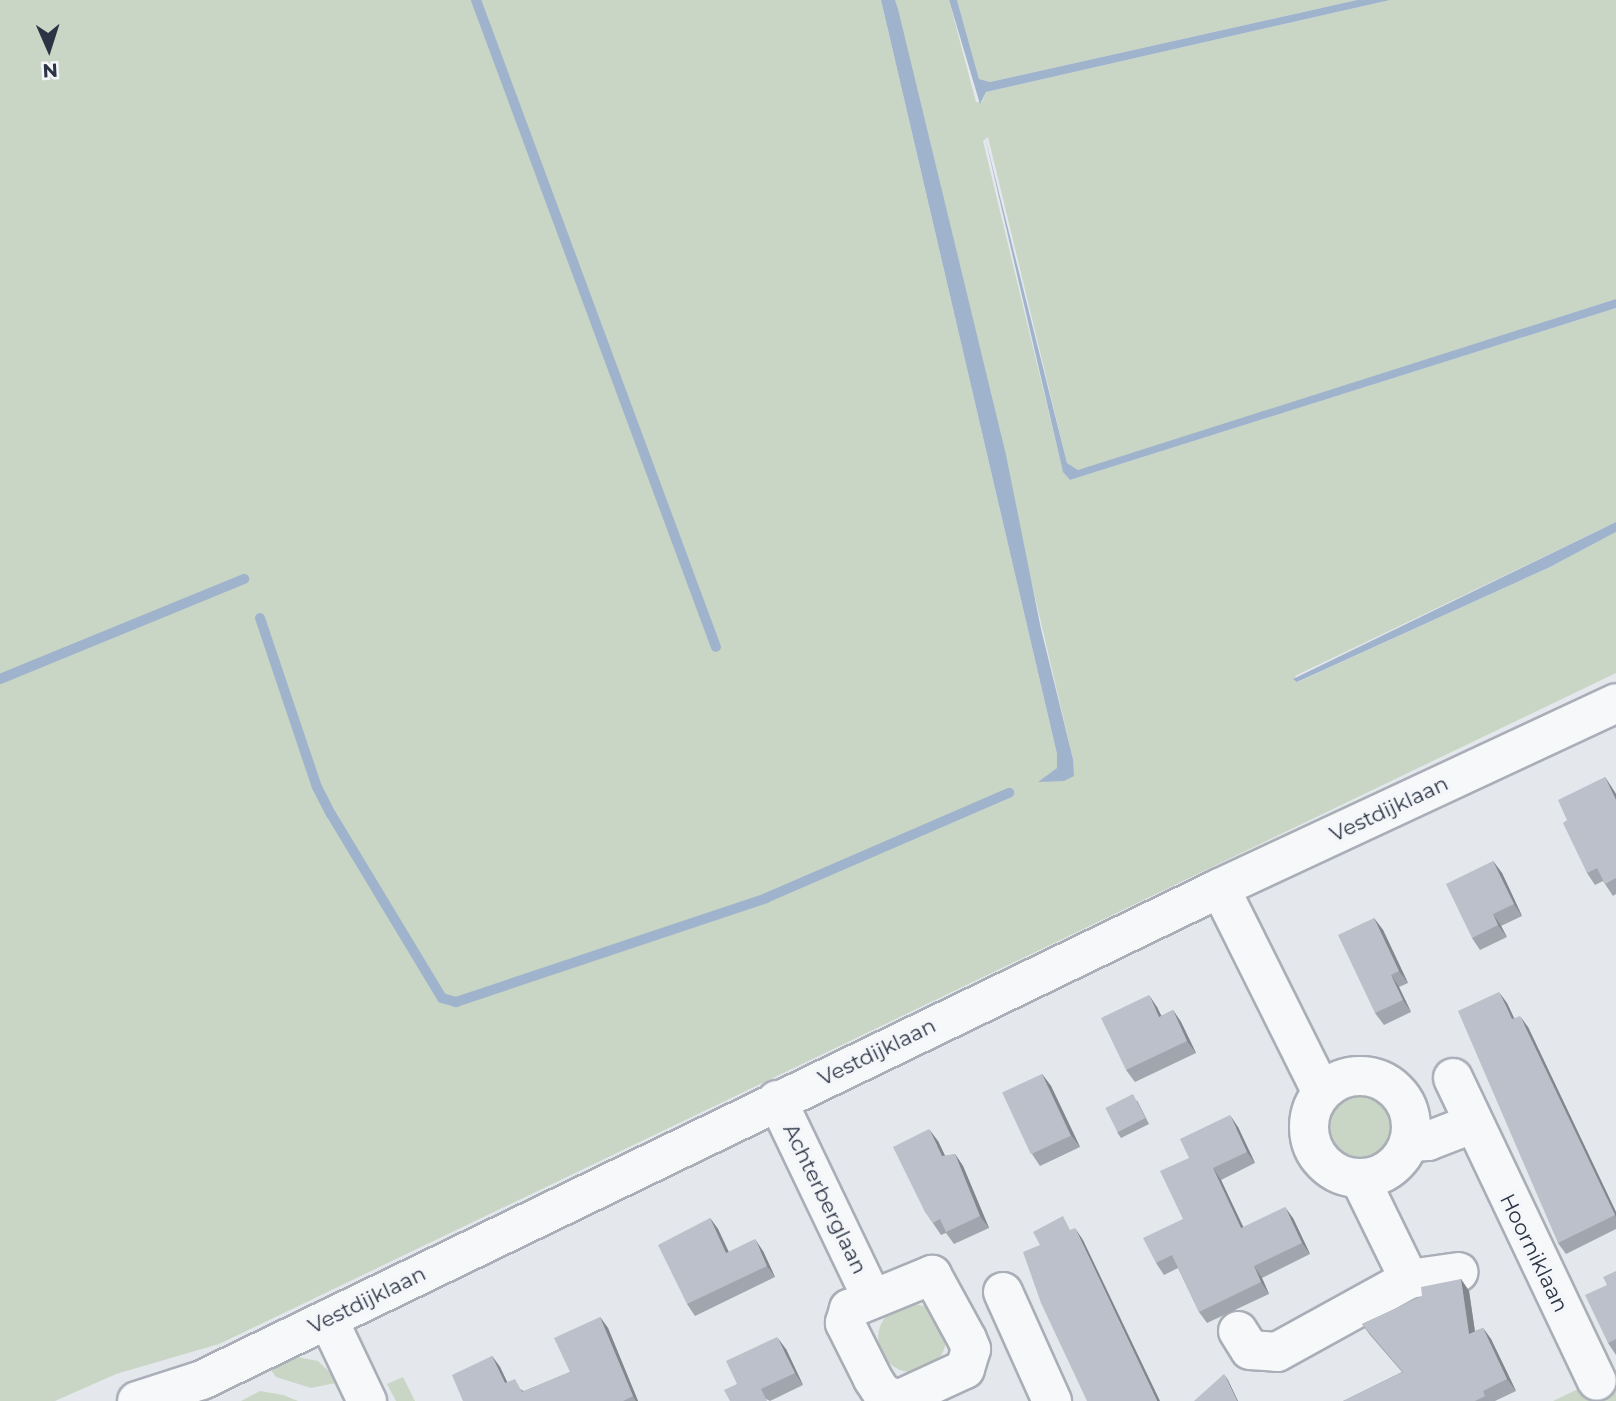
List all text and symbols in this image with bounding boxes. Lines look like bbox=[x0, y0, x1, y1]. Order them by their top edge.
north arrow bbox=[14, 14, 84, 84]
text: N bbox=[42, 59, 58, 82]
street label: Vestdijklaan bbox=[1326, 771, 1452, 847]
street label: Vestdijklaan bbox=[814, 1013, 940, 1091]
street label: Achterberglaan bbox=[778, 1120, 872, 1278]
street label: Hoorniklaan bbox=[1494, 1190, 1574, 1316]
street label: Vestdijklaan bbox=[304, 1261, 430, 1339]

